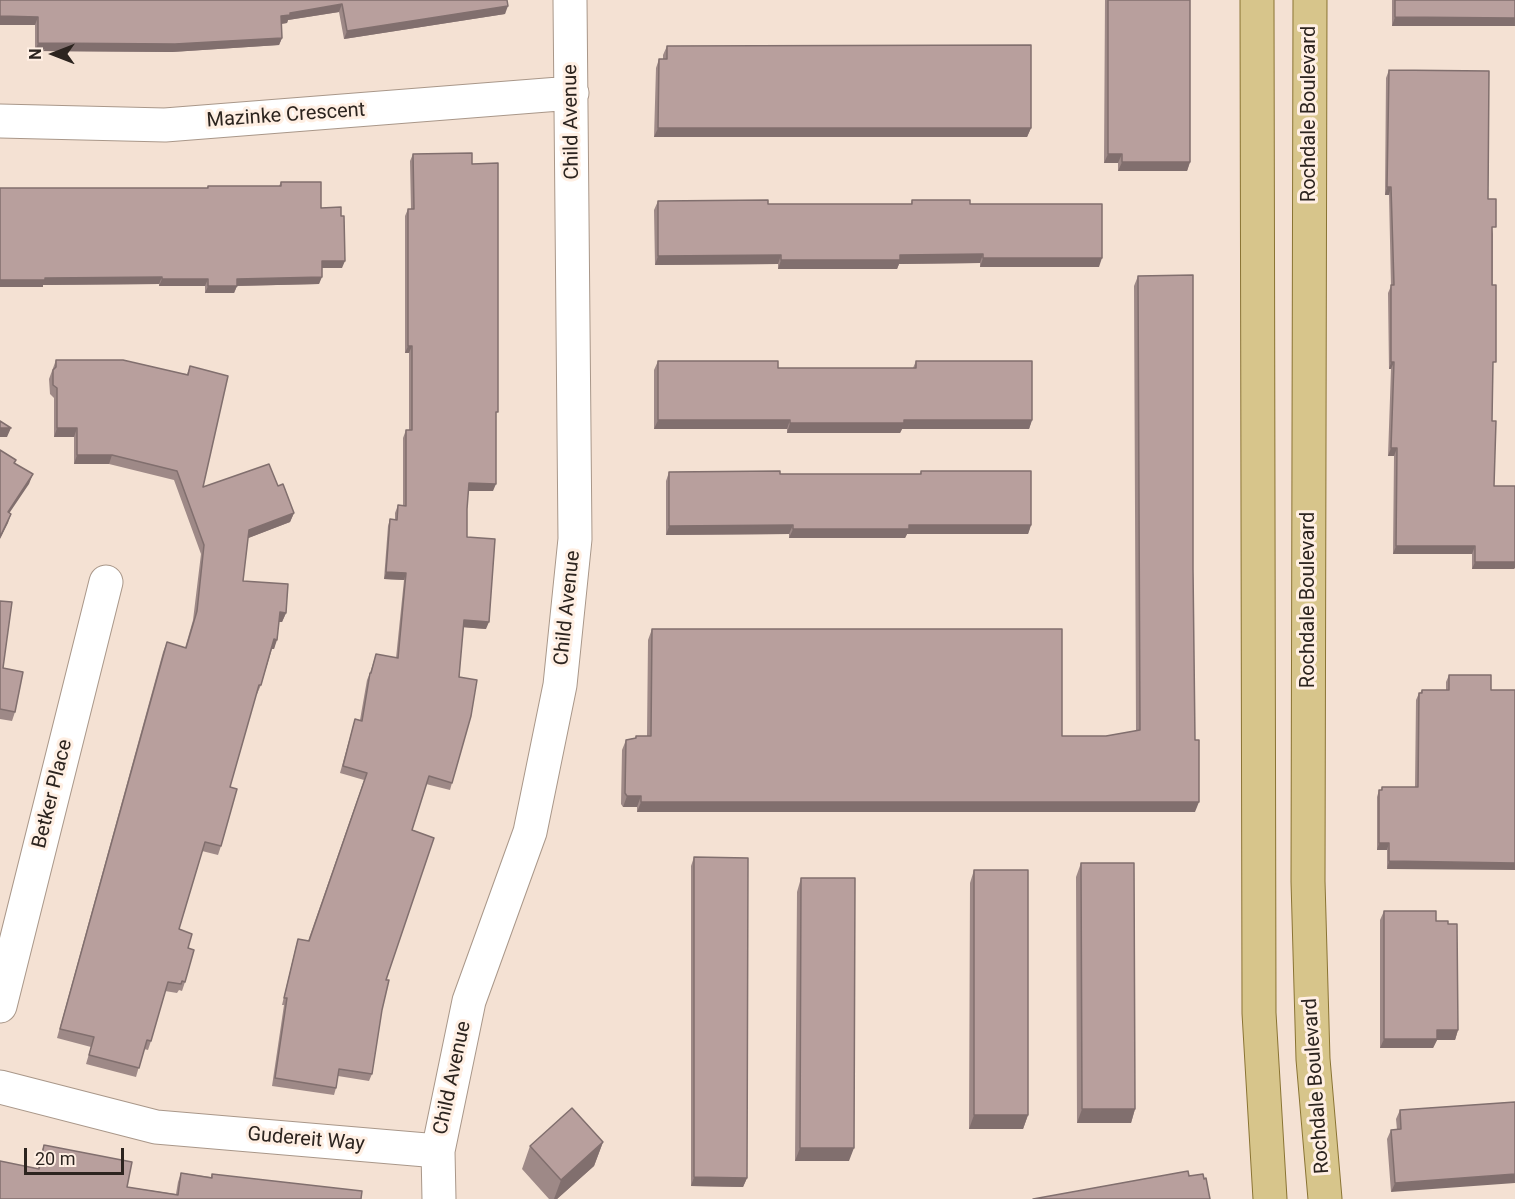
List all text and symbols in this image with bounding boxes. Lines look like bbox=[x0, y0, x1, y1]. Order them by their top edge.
north arrow bbox=[24, 24, 84, 84]
street label: Rochdale Boulevard bbox=[1298, 26, 1322, 202]
text: N bbox=[26, 48, 45, 60]
street label: Child Avenue bbox=[559, 64, 585, 180]
street label: Mazinke Crescent bbox=[206, 98, 366, 134]
street label: Rochdale Boulevard bbox=[1297, 512, 1321, 688]
street label: Child Avenue bbox=[550, 549, 586, 667]
street label: Betker Place bbox=[28, 737, 78, 851]
street label: Rochdale Boulevard bbox=[1299, 997, 1335, 1175]
street label: Child Avenue bbox=[429, 1019, 477, 1137]
street label: Gudereit Way bbox=[246, 1123, 366, 1157]
scale bar bbox=[27, 1136, 128, 1174]
text: 20 m bbox=[35, 1148, 75, 1169]

